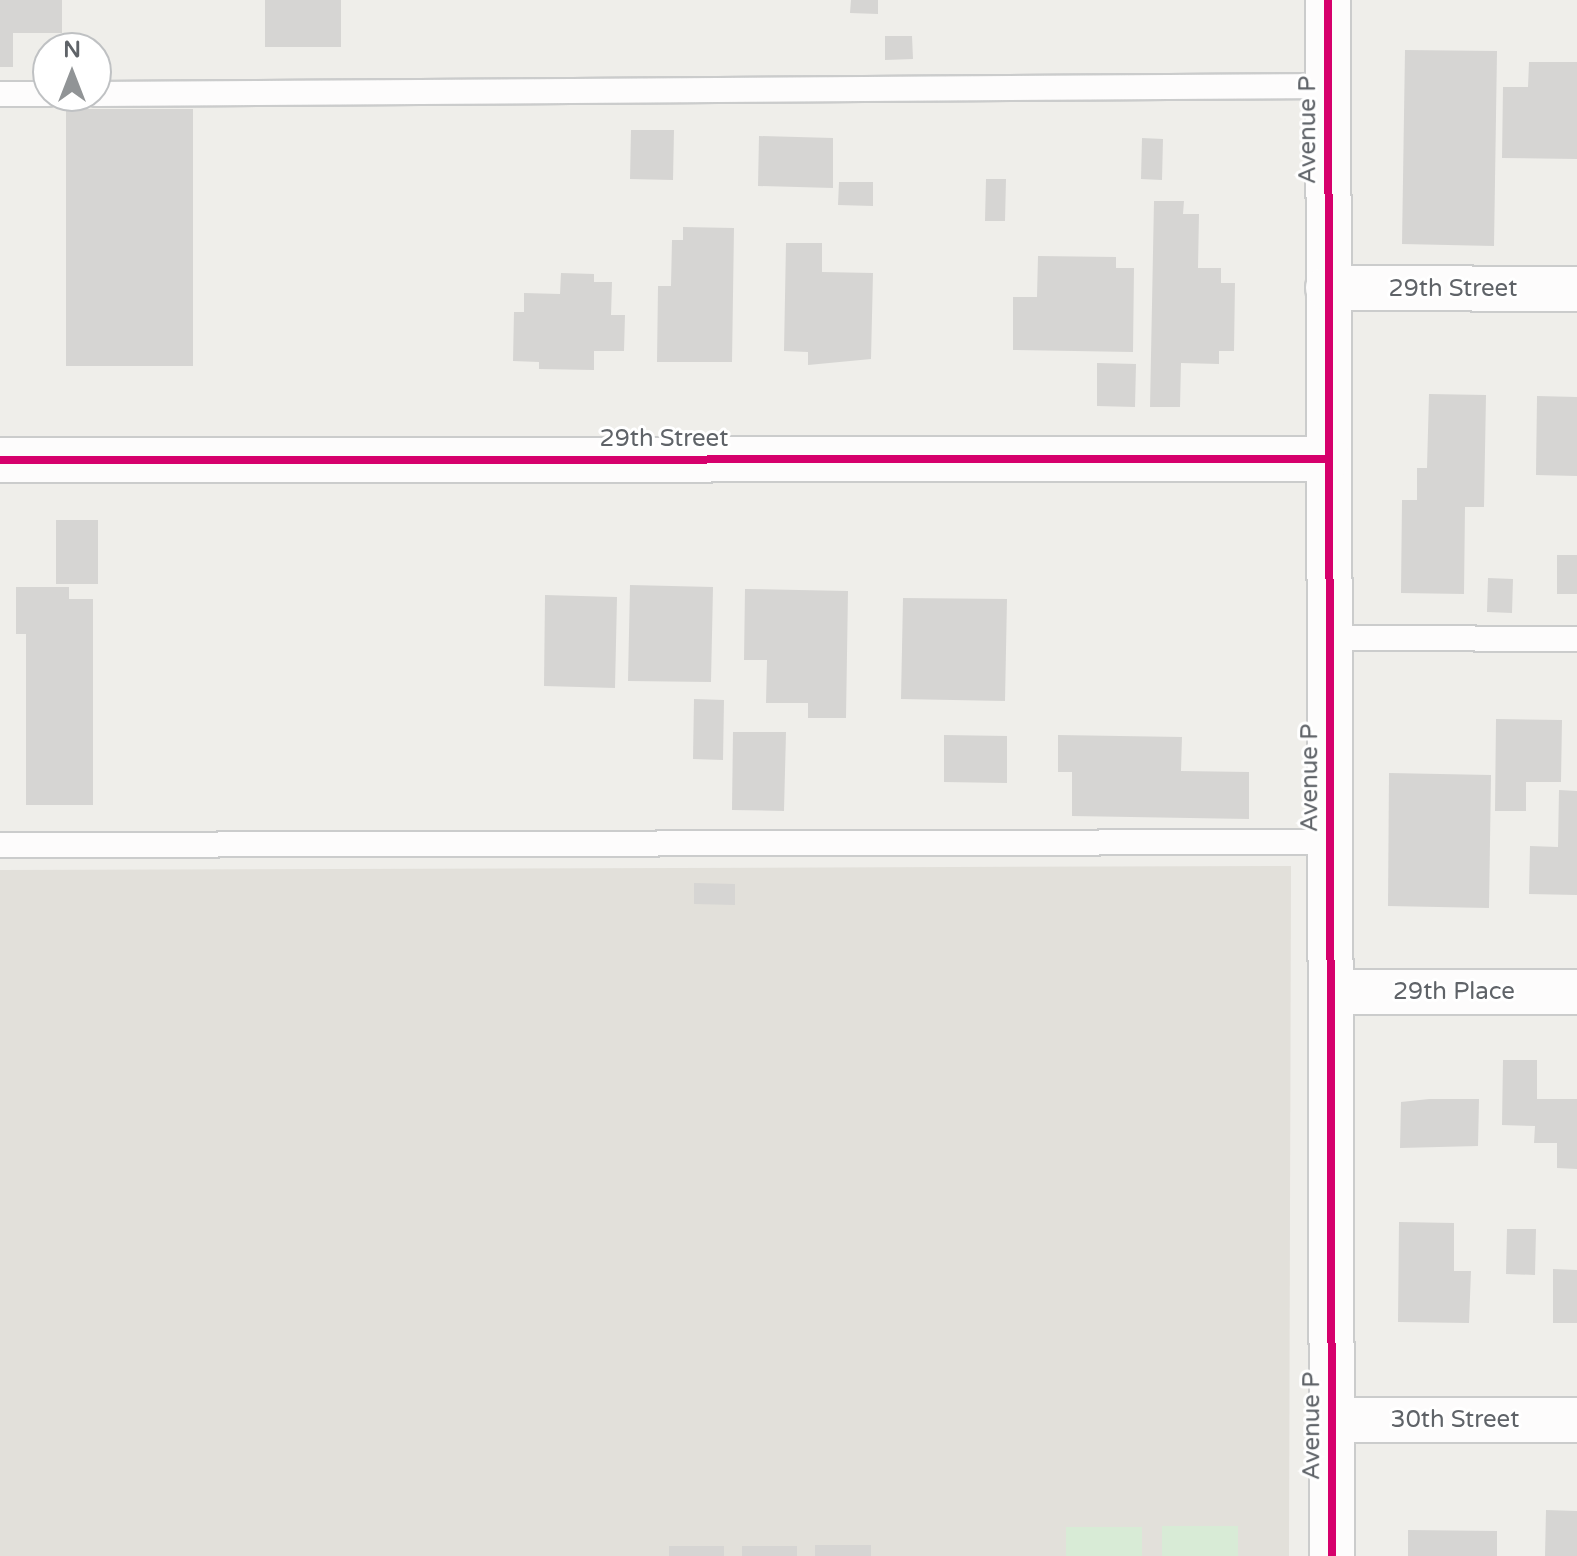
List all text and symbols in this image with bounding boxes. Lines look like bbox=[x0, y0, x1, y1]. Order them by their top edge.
north arrow bbox=[32, 32, 112, 112]
text: N bbox=[63, 37, 81, 63]
street label: Avenue P bbox=[1294, 76, 1322, 184]
street label: 29th Street bbox=[1389, 275, 1517, 303]
street label: 29th Street bbox=[600, 425, 728, 453]
street label: Avenue P bbox=[1296, 724, 1324, 832]
street label: 29th Place bbox=[1393, 978, 1515, 1006]
street label: Avenue P bbox=[1298, 1372, 1326, 1480]
street label: 30th Street bbox=[1391, 1406, 1519, 1434]

